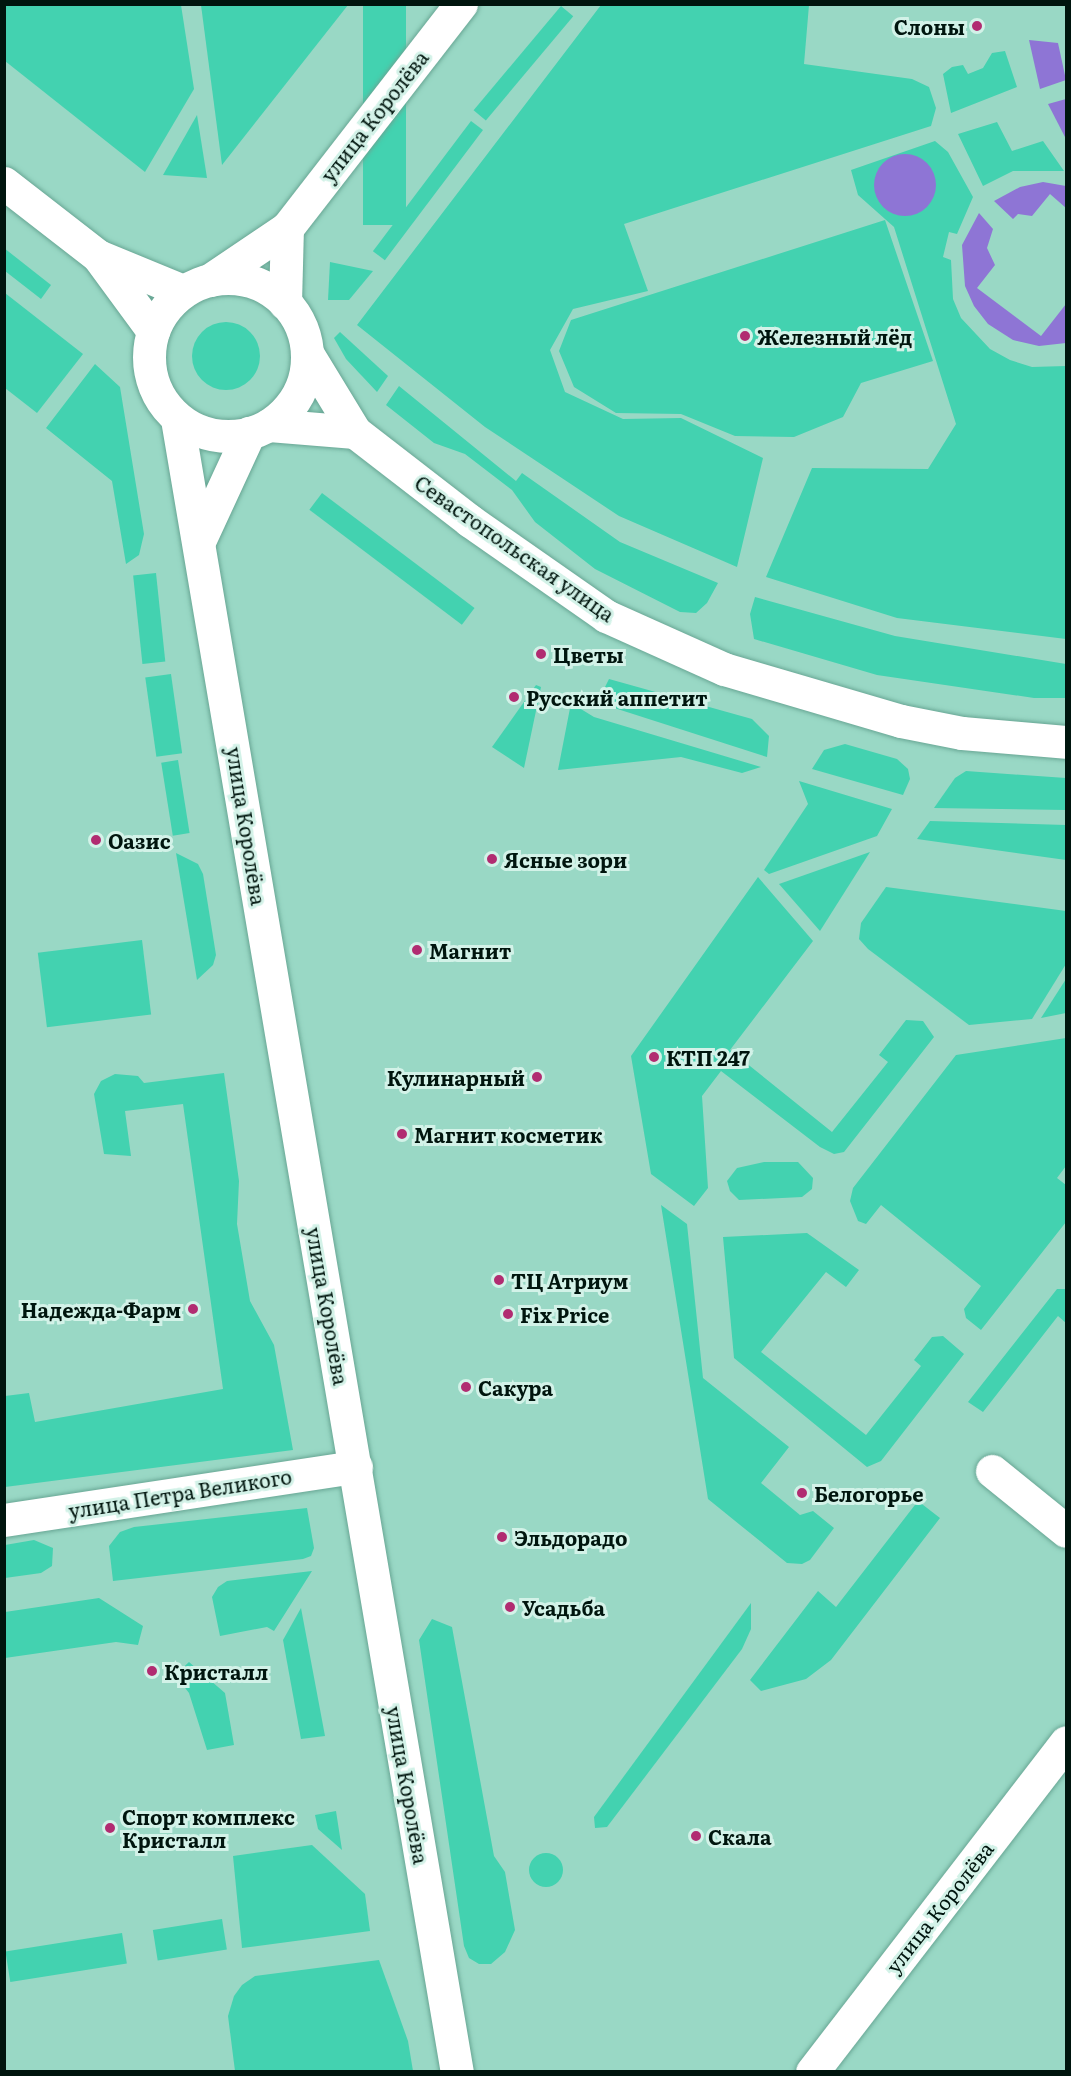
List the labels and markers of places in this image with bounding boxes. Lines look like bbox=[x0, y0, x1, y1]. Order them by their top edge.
place label: Слоны bbox=[894, 14, 965, 38]
marker: Слоны bbox=[970, 19, 984, 33]
place label: Железный лёд bbox=[757, 324, 912, 348]
marker: Железный лёд bbox=[738, 329, 752, 343]
place label: Цветы bbox=[553, 642, 624, 666]
marker: Цветы bbox=[534, 647, 548, 661]
place label: Русский аппетит bbox=[526, 685, 708, 709]
marker: Русский аппетит bbox=[507, 690, 521, 704]
place label: Оазис bbox=[108, 828, 171, 852]
marker: Оазис bbox=[89, 833, 103, 847]
place label: Ясные зори bbox=[504, 847, 627, 871]
marker: Ясные зори bbox=[485, 852, 499, 866]
place label: Магнит bbox=[429, 938, 511, 962]
marker: Магнит bbox=[410, 943, 424, 957]
place label: КТП 247 bbox=[666, 1045, 750, 1069]
marker: КТП 247 bbox=[647, 1050, 661, 1064]
place label: Кулинарный bbox=[387, 1065, 525, 1089]
marker: Кулинарный bbox=[530, 1070, 544, 1084]
place label: Магнит косметик bbox=[414, 1122, 603, 1146]
marker: Магнит косметик bbox=[395, 1127, 409, 1141]
place label: ТЦ Атриум bbox=[511, 1268, 628, 1292]
marker: ТЦ Атриум bbox=[492, 1273, 506, 1287]
place label: Надежда-Фарм bbox=[21, 1297, 181, 1321]
marker: Надежда-Фарм bbox=[186, 1302, 200, 1316]
place label: Fix Price bbox=[520, 1302, 609, 1326]
marker: Fix Price bbox=[501, 1307, 515, 1321]
place label: Сакура bbox=[478, 1375, 553, 1399]
marker: Сакура bbox=[459, 1380, 473, 1394]
place label: Белогорье bbox=[814, 1481, 924, 1505]
marker: Белогорье bbox=[795, 1486, 809, 1500]
place label: Эльдорадо bbox=[514, 1525, 627, 1549]
marker: Эльдорадо bbox=[495, 1530, 509, 1544]
place label: Усадьба bbox=[522, 1595, 605, 1619]
marker: Усадьба bbox=[503, 1600, 517, 1614]
place label: Кристалл bbox=[164, 1659, 268, 1683]
marker: Кристалл bbox=[145, 1664, 159, 1678]
place label: Спорт комплекс Кристалл bbox=[122, 1804, 295, 1851]
marker: Спорт комплекс Кристалл bbox=[103, 1821, 117, 1835]
place label: Скала bbox=[708, 1824, 772, 1848]
marker: Скала bbox=[689, 1829, 703, 1843]

